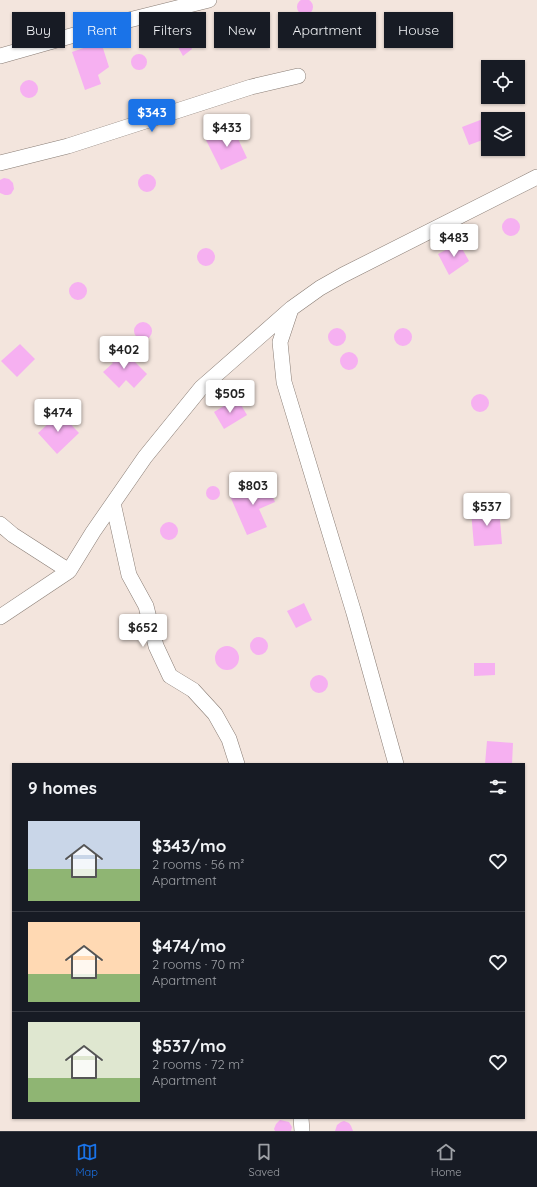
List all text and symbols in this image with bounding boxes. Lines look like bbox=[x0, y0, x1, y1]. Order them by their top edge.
chip: Buy bbox=[12, 12, 65, 48]
chip: Rent bbox=[73, 12, 131, 48]
chip: Filters bbox=[139, 12, 206, 48]
chip: New bbox=[214, 12, 270, 48]
chip: Apartment bbox=[278, 12, 376, 48]
chip: House bbox=[384, 12, 453, 48]
map controls bbox=[481, 60, 525, 156]
button: locate bbox=[481, 60, 525, 104]
pin: $343 bbox=[128, 99, 176, 133]
text: $343 bbox=[137, 104, 167, 120]
button: layers bbox=[481, 112, 525, 156]
pin: $433 bbox=[203, 114, 251, 148]
text: $433 bbox=[212, 119, 242, 135]
pin: $483 bbox=[430, 224, 478, 258]
text: $483 bbox=[439, 229, 469, 245]
pin: $402 bbox=[100, 336, 148, 370]
text: $402 bbox=[109, 341, 139, 357]
pin: $505 bbox=[206, 380, 254, 414]
text: $505 bbox=[215, 385, 245, 401]
pin: $474 bbox=[34, 399, 82, 433]
text: $474 bbox=[43, 404, 73, 420]
pin: $803 bbox=[229, 472, 277, 506]
text: $803 bbox=[238, 477, 268, 493]
pin: $537 bbox=[463, 493, 511, 527]
text: $537 bbox=[472, 498, 502, 514]
pin: $652 bbox=[119, 614, 167, 648]
text: $652 bbox=[128, 619, 158, 635]
icon: filters bbox=[487, 776, 509, 798]
text: 9 homes bbox=[28, 777, 97, 798]
text: $343/mo bbox=[152, 835, 226, 856]
icon: home bbox=[60, 837, 108, 885]
icon: heart bbox=[487, 850, 509, 872]
text: 2 rooms · 56 m² bbox=[152, 856, 244, 872]
text: Apartment bbox=[152, 872, 217, 888]
text: $474/mo bbox=[152, 935, 226, 956]
icon: home bbox=[60, 938, 108, 986]
icon: heart bbox=[487, 951, 509, 973]
text: 2 rooms · 70 m² bbox=[152, 956, 245, 972]
text: Apartment bbox=[152, 972, 217, 988]
text: $537/mo bbox=[152, 1035, 226, 1056]
icon: home bbox=[60, 1038, 108, 1086]
icon: heart bbox=[487, 1051, 509, 1073]
text: 2 rooms · 72 m² bbox=[152, 1056, 244, 1072]
text: Apartment bbox=[152, 1072, 217, 1088]
tab: Map bbox=[75, 1141, 98, 1179]
tab: Saved bbox=[249, 1141, 280, 1179]
tab: Home bbox=[431, 1141, 462, 1179]

